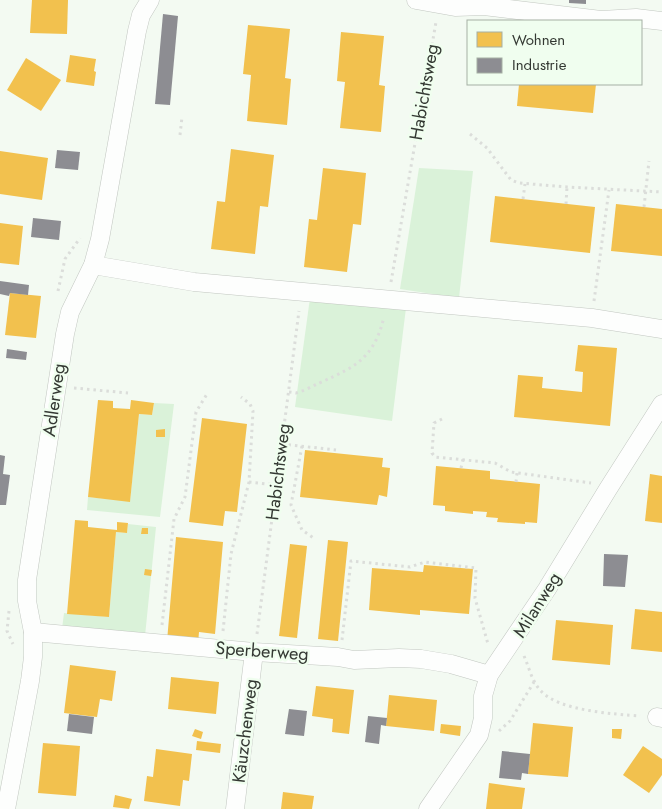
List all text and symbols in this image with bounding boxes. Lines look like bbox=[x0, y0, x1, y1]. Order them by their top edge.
legend bbox=[467, 20, 642, 85]
text: Wohnen bbox=[512, 29, 565, 51]
street label: Habichtsweg bbox=[403, 42, 445, 142]
text: Industrie bbox=[512, 54, 567, 76]
street label: Adlerweg bbox=[36, 362, 72, 438]
street label: Habichtsweg bbox=[259, 422, 297, 522]
street label: Milanweg bbox=[507, 567, 567, 643]
street label: Sperberweg bbox=[215, 635, 309, 667]
street label: Käuzchenweg bbox=[226, 678, 264, 784]

